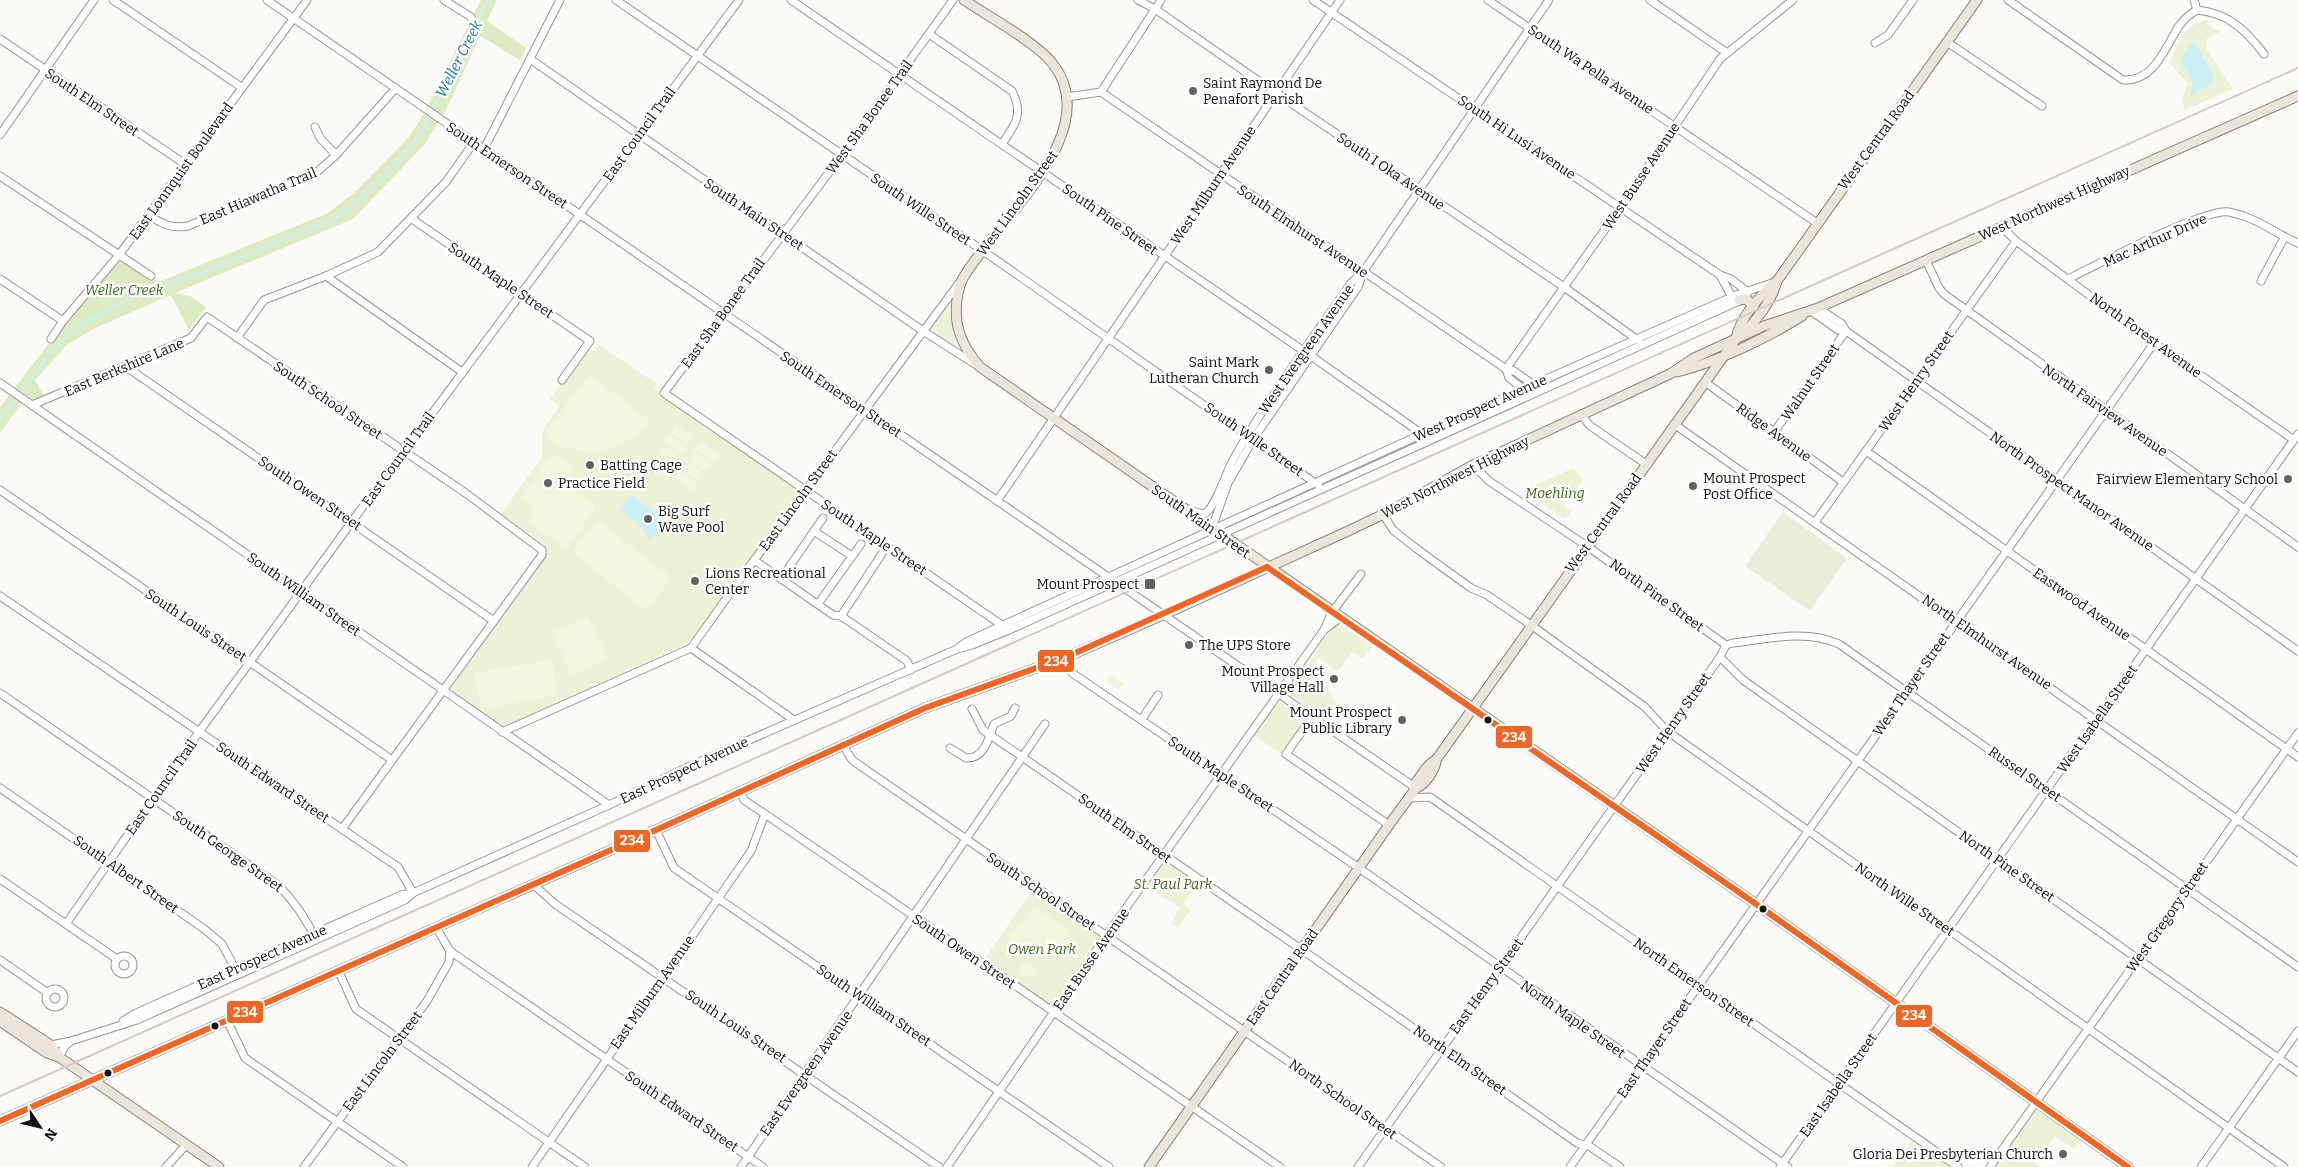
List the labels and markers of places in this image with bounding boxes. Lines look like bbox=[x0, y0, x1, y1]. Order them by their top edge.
place label: Saint Raymond De Penafort Parish bbox=[1203, 75, 1322, 108]
marker: Saint Raymond De Penafort Parish bbox=[1187, 85, 1199, 97]
place label: Saint Mark Lutheran Church bbox=[1149, 354, 1259, 387]
marker: Saint Mark Lutheran Church bbox=[1263, 364, 1275, 376]
place label: Batting Cage bbox=[600, 457, 682, 474]
marker: Batting Cage bbox=[584, 459, 596, 471]
place label: Mount Prospect Post Office bbox=[1703, 470, 1806, 503]
place label: Fairview Elementary School bbox=[2096, 471, 2278, 488]
marker: Fairview Elementary School bbox=[2282, 473, 2294, 485]
place label: Practice Field bbox=[558, 475, 645, 492]
marker: Practice Field bbox=[542, 477, 554, 489]
marker: Mount Prospect Post Office bbox=[1687, 480, 1699, 492]
place label: Big Surf Wave Pool bbox=[658, 503, 724, 536]
marker: Big Surf Wave Pool bbox=[642, 513, 654, 525]
place label: Lions Recreational Center bbox=[705, 565, 826, 598]
marker: Lions Recreational Center bbox=[689, 575, 701, 587]
place label: Mount Prospect bbox=[1036, 576, 1139, 593]
marker: Mount Prospect bbox=[1143, 577, 1157, 591]
place label: The UPS Store bbox=[1199, 637, 1291, 654]
marker: The UPS Store bbox=[1183, 639, 1195, 651]
place label: Mount Prospect Village Hall bbox=[1221, 663, 1324, 696]
marker: Mount Prospect Village Hall bbox=[1328, 673, 1340, 685]
place label: Mount Prospect Public Library bbox=[1289, 704, 1393, 737]
marker: Mount Prospect Public Library bbox=[1396, 714, 1408, 726]
unlabelled marker bbox=[1483, 715, 1493, 725]
unlabelled marker bbox=[1758, 904, 1768, 914]
unlabelled marker bbox=[210, 1021, 220, 1031]
unlabelled marker bbox=[103, 1068, 113, 1078]
place label: Gloria Dei Presbyterian Church bbox=[1853, 1146, 2053, 1163]
marker: Gloria Dei Presbyterian Church bbox=[2057, 1148, 2069, 1160]

